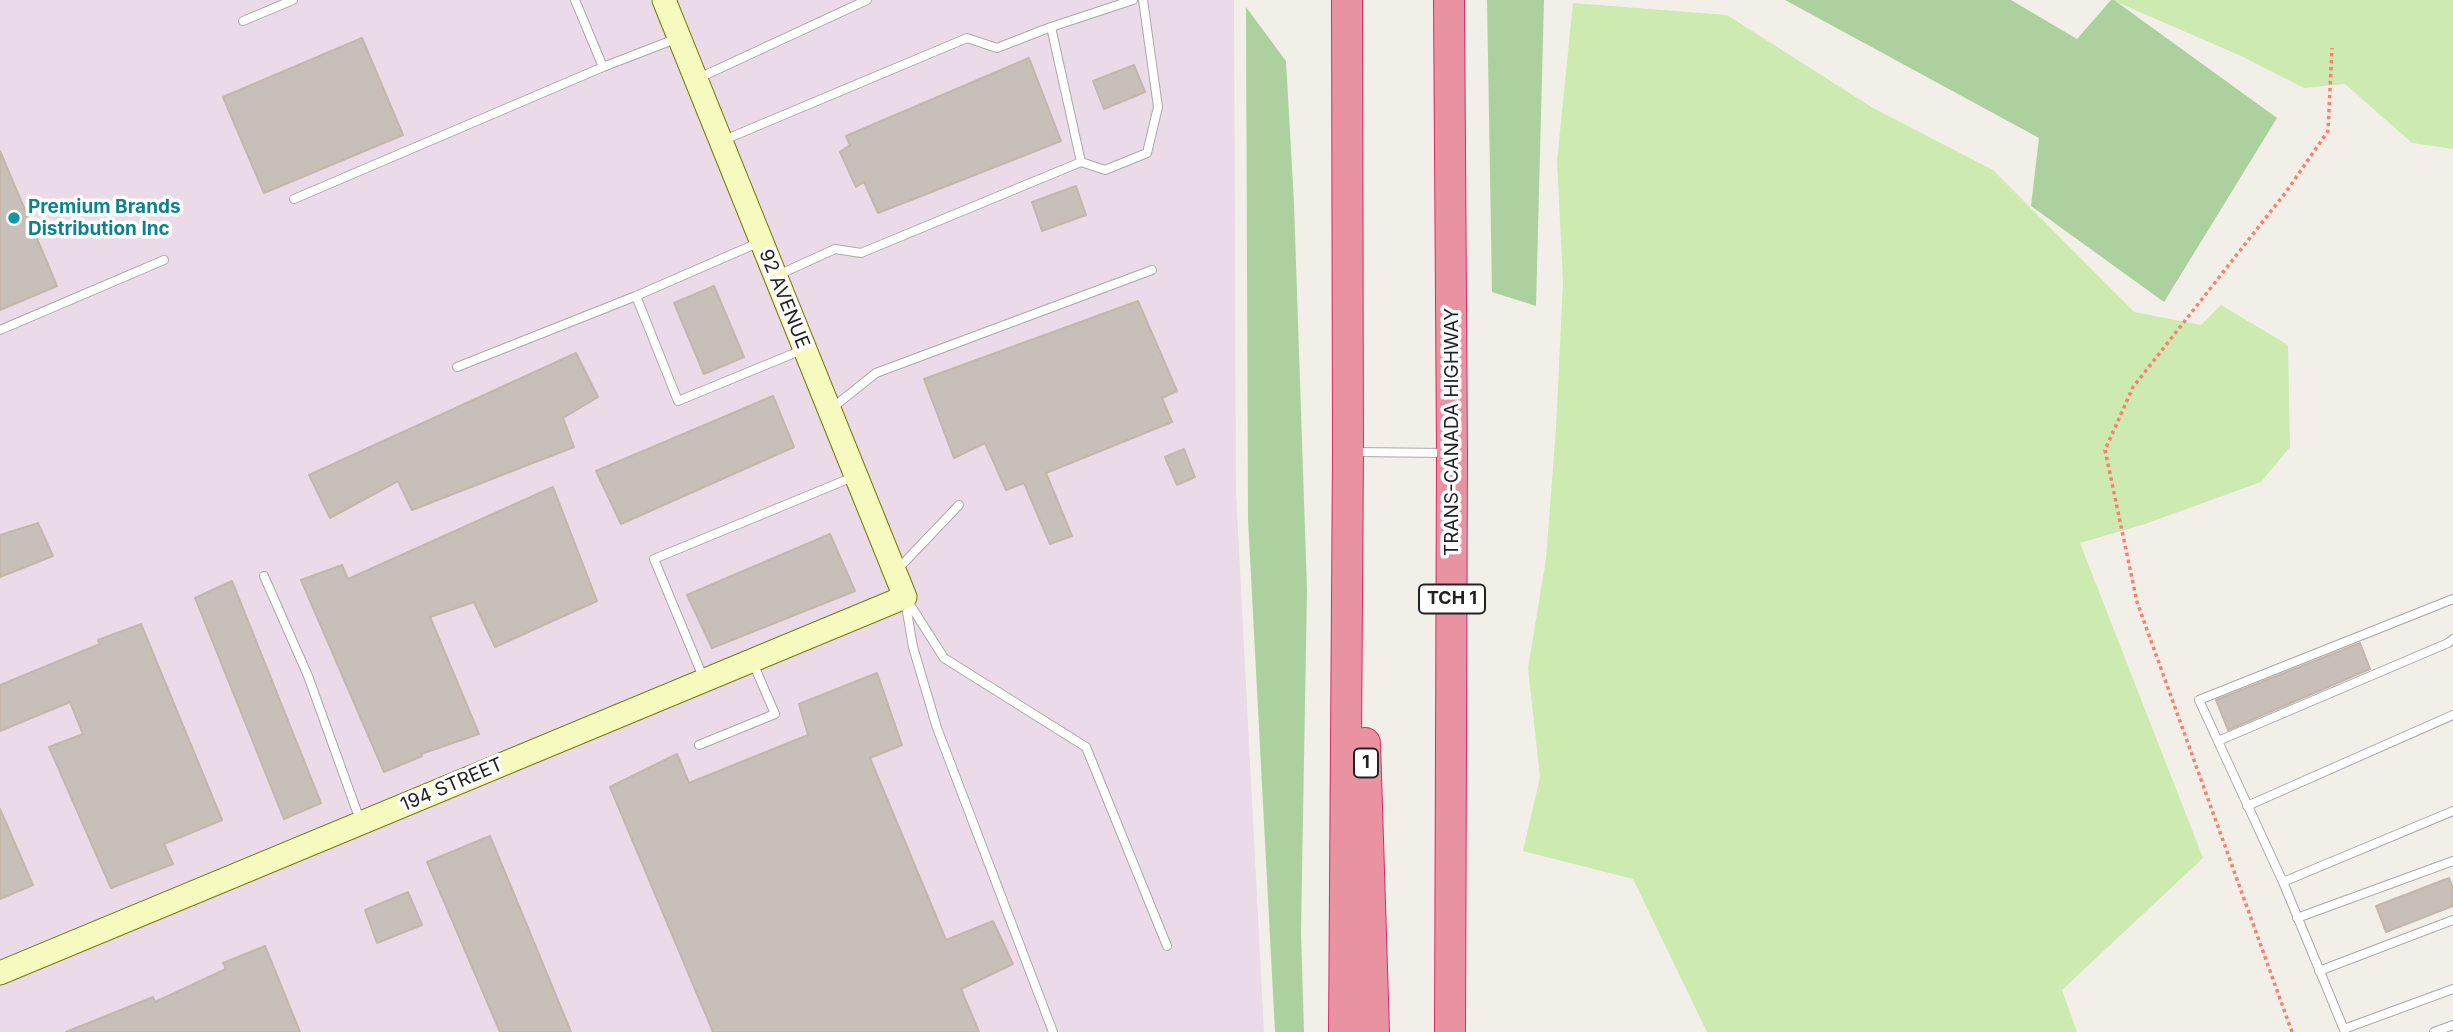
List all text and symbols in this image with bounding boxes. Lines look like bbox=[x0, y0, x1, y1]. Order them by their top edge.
place label: Premium Brands Distribution Inc bbox=[28, 196, 181, 240]
marker: Premium Brands Distribution Inc bbox=[6, 210, 22, 226]
street label: 92 AVENUE bbox=[754, 246, 814, 352]
street label: TRANS-CANADA HIGHWAY bbox=[1441, 308, 1463, 556]
road number: TCH 1 bbox=[1419, 584, 1485, 614]
road number: 1 bbox=[1354, 748, 1378, 778]
street label: 194 STREET bbox=[397, 753, 507, 817]

